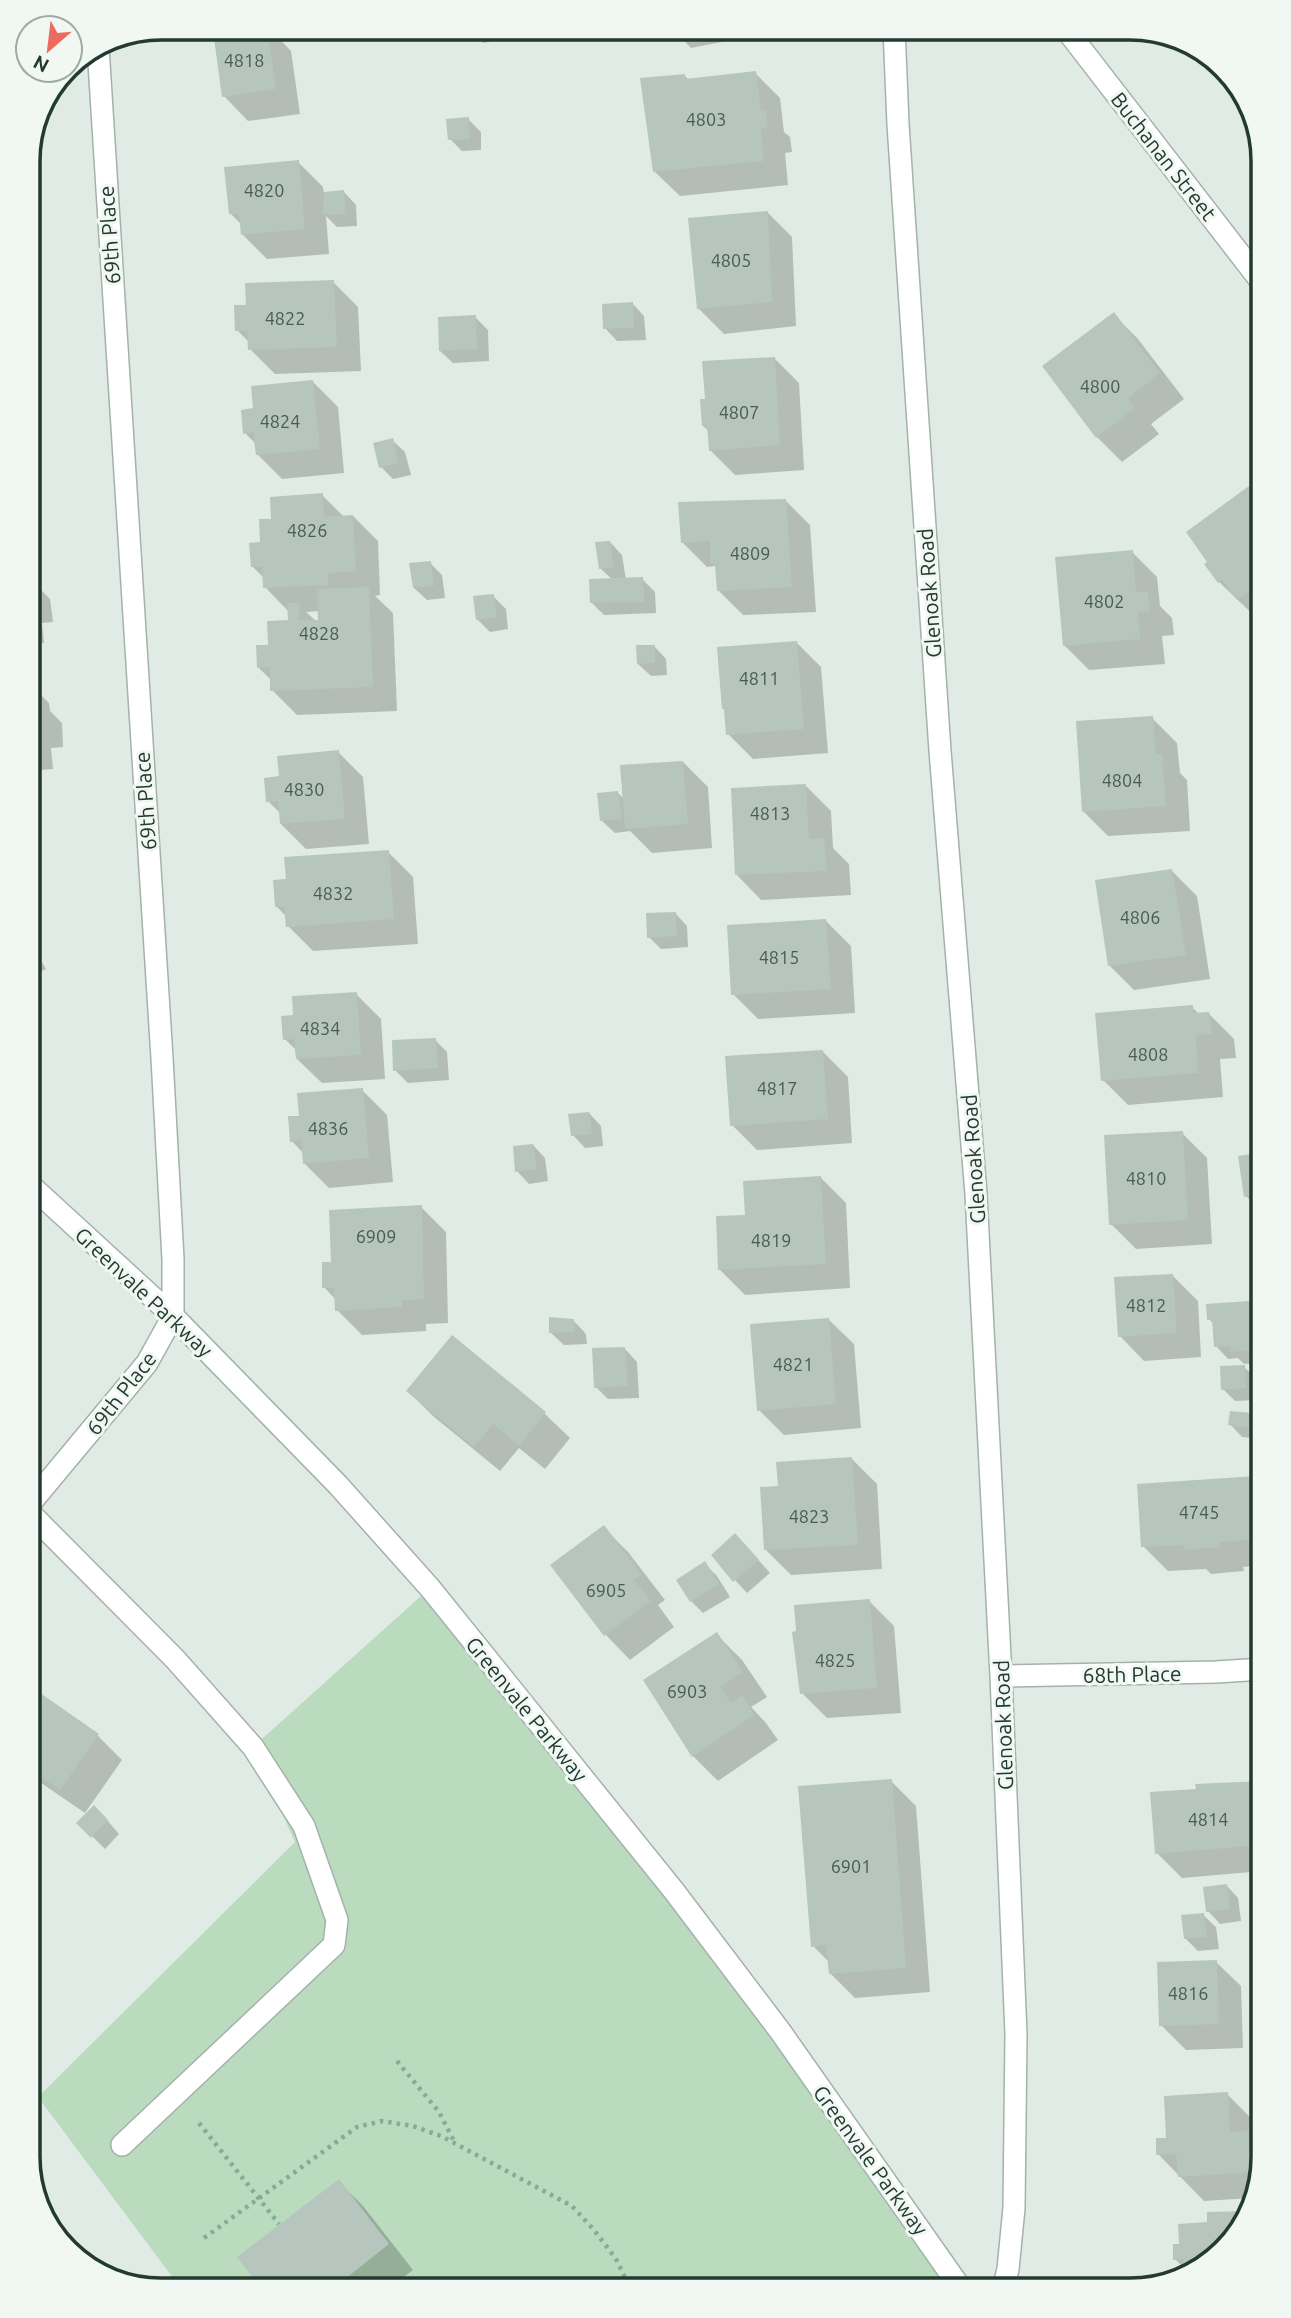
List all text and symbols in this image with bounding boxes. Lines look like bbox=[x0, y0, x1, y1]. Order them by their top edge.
north arrow bbox=[14, 14, 84, 84]
house number: 4818 bbox=[224, 50, 264, 70]
text: N bbox=[30, 51, 52, 77]
street label: Buchanan Street bbox=[1106, 87, 1222, 225]
house number: 4803 bbox=[686, 109, 726, 129]
house number: 4820 bbox=[244, 180, 284, 200]
street label: 69th Place bbox=[94, 185, 124, 285]
house number: 4805 bbox=[711, 250, 751, 270]
house number: 4822 bbox=[265, 308, 305, 328]
house number: 4800 bbox=[1080, 376, 1120, 396]
house number: 4807 bbox=[719, 402, 759, 422]
house number: 4824 bbox=[260, 411, 300, 431]
house number: 4826 bbox=[287, 520, 327, 540]
street label: Glenoak Road bbox=[912, 527, 946, 659]
house number: 4809 bbox=[730, 543, 770, 563]
house number: 4802 bbox=[1084, 591, 1124, 611]
house number: 4828 bbox=[299, 623, 339, 643]
house number: 4811 bbox=[739, 668, 779, 688]
street label: 69th Place bbox=[130, 751, 160, 851]
house number: 4804 bbox=[1102, 770, 1142, 790]
house number: 4830 bbox=[284, 779, 324, 799]
house number: 4813 bbox=[750, 803, 790, 823]
house number: 4832 bbox=[313, 883, 353, 903]
house number: 4806 bbox=[1120, 907, 1160, 927]
house number: 4815 bbox=[759, 947, 799, 967]
house number: 4834 bbox=[300, 1018, 340, 1038]
house number: 4808 bbox=[1128, 1044, 1168, 1064]
house number: 4817 bbox=[757, 1078, 797, 1098]
street label: Glenoak Road bbox=[956, 1093, 990, 1225]
house number: 4836 bbox=[308, 1118, 348, 1138]
house number: 4810 bbox=[1126, 1168, 1166, 1188]
street label: Greenvale Parkway bbox=[70, 1222, 218, 1362]
house number: 6909 bbox=[356, 1226, 396, 1246]
house number: 4819 bbox=[751, 1230, 791, 1250]
house number: 4812 bbox=[1126, 1295, 1166, 1315]
street label: 69th Place bbox=[81, 1347, 161, 1439]
house number: 4821 bbox=[773, 1354, 813, 1374]
house number: 4745 bbox=[1179, 1502, 1219, 1522]
house number: 4823 bbox=[789, 1506, 829, 1526]
house number: 6905 bbox=[586, 1580, 626, 1600]
street label: Greenvale Parkway bbox=[461, 1632, 593, 1786]
house number: 4825 bbox=[815, 1650, 855, 1670]
street label: Glenoak Road bbox=[989, 1660, 1017, 1790]
street label: 68th Place bbox=[1082, 1661, 1182, 1687]
house number: 6903 bbox=[667, 1681, 707, 1701]
house number: 4814 bbox=[1188, 1809, 1228, 1829]
house number: 6901 bbox=[831, 1856, 871, 1876]
house number: 4816 bbox=[1168, 1983, 1208, 2003]
street label: Greenvale Parkway bbox=[809, 2081, 933, 2239]

